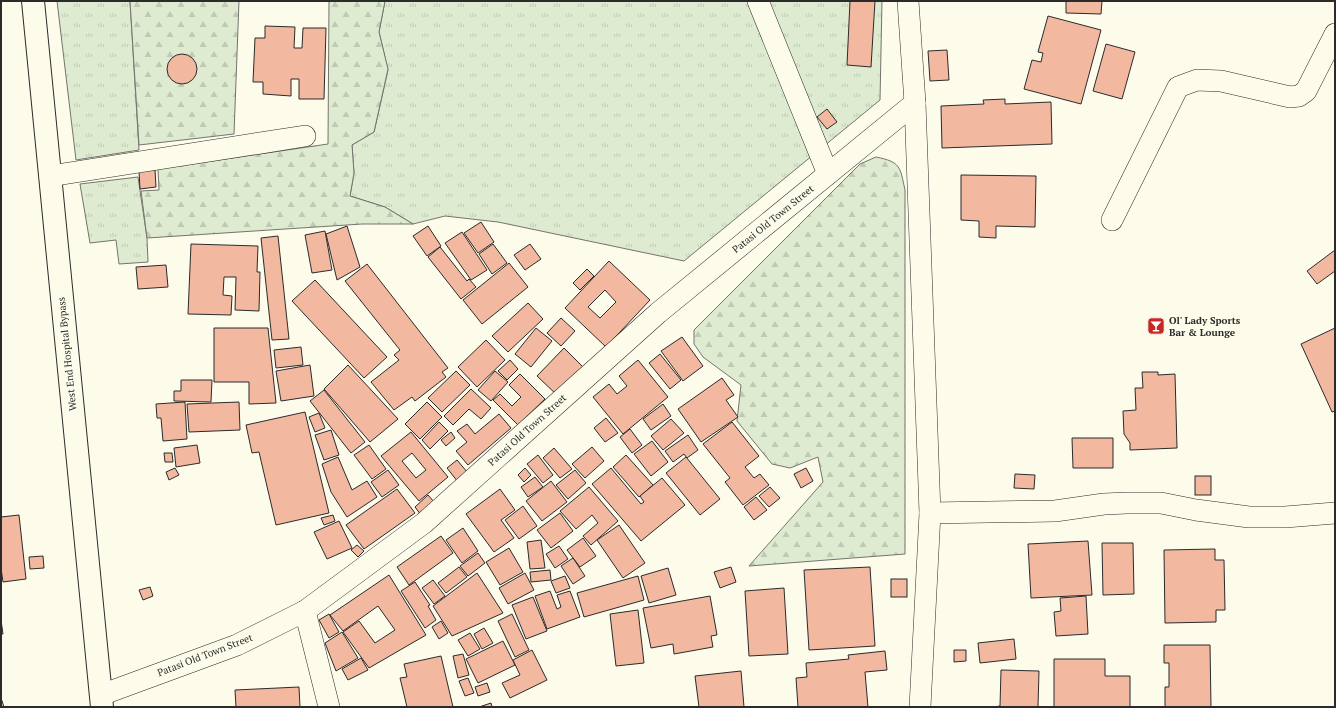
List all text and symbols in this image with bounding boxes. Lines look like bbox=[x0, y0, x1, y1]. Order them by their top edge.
street label: Patasi Old Town Street bbox=[730, 182, 817, 256]
street label: West End Hospital Bypass bbox=[55, 296, 79, 412]
place label: Ol' Lady Sports Bar & Lounge bbox=[1169, 314, 1241, 339]
bar icon: Ol' Lady Sports Bar & Lounge bbox=[1146, 316, 1166, 336]
street label: Patasi Old Town Street bbox=[485, 391, 569, 469]
street label: Patasi Old Town Street bbox=[155, 631, 255, 679]

